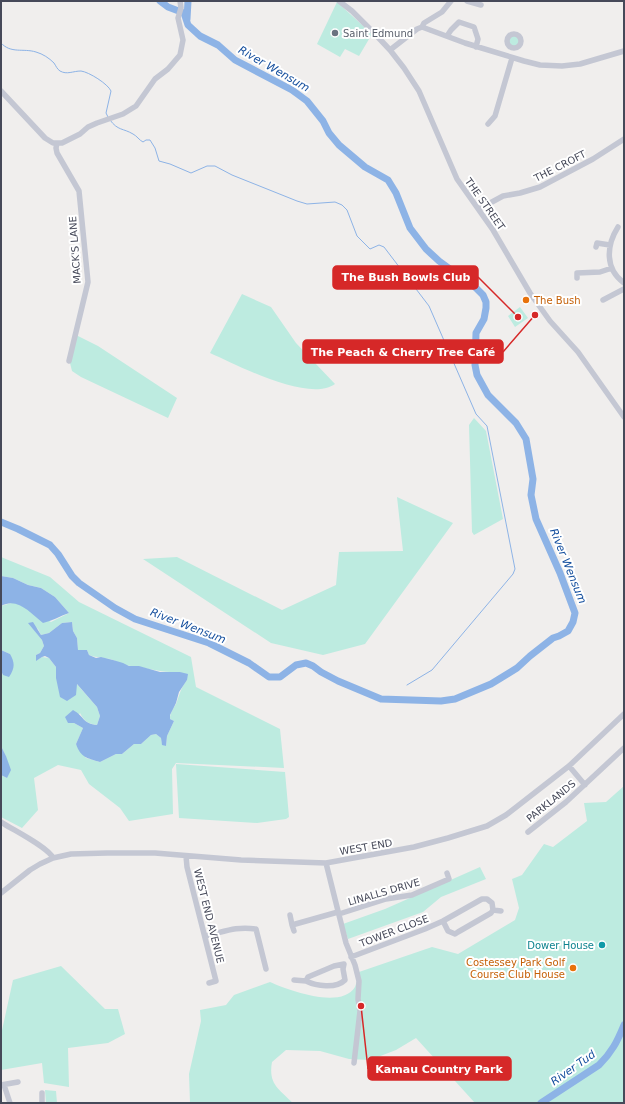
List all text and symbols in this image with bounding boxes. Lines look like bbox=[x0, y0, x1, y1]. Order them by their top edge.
marker: Saint Edmund bbox=[330, 28, 340, 38]
place label: Saint Edmund bbox=[343, 28, 413, 39]
water label: River Wensum bbox=[236, 43, 312, 95]
street label: THE CROFT bbox=[531, 148, 589, 184]
street label: THE STREET bbox=[462, 175, 508, 233]
street label: MACK'S LANE bbox=[67, 216, 83, 284]
callout: The Bush Bowls Club bbox=[333, 266, 478, 289]
text: The Bush Bowls Club bbox=[342, 271, 471, 284]
marker: The Bush bbox=[521, 295, 531, 305]
place label: The Bush bbox=[533, 295, 581, 306]
callout: The Peach & Cherry Tree Café bbox=[303, 340, 503, 363]
text: The Peach & Cherry Tree Café bbox=[311, 346, 495, 359]
water label: River Wensum bbox=[547, 526, 589, 606]
water label: River Wensum bbox=[148, 606, 228, 646]
street label: PARKLANDS bbox=[524, 778, 578, 824]
street label: WEST END bbox=[339, 837, 394, 857]
street label: WEST END AVENUE bbox=[192, 868, 226, 964]
street label: LINALLS DRIVE bbox=[347, 876, 421, 908]
street label: TOWER CLOSE bbox=[357, 913, 430, 950]
place label: Dower House bbox=[527, 940, 594, 951]
marker: Dower House bbox=[597, 940, 607, 950]
place label: Costessey Park Golf Course Club House bbox=[466, 957, 565, 980]
marker: Costessey Park Golf Course Club House bbox=[568, 963, 578, 973]
water label: River Tud bbox=[548, 1047, 599, 1088]
callout: Kamau Country Park bbox=[368, 1057, 511, 1080]
text: Kamau Country Park bbox=[375, 1063, 503, 1076]

